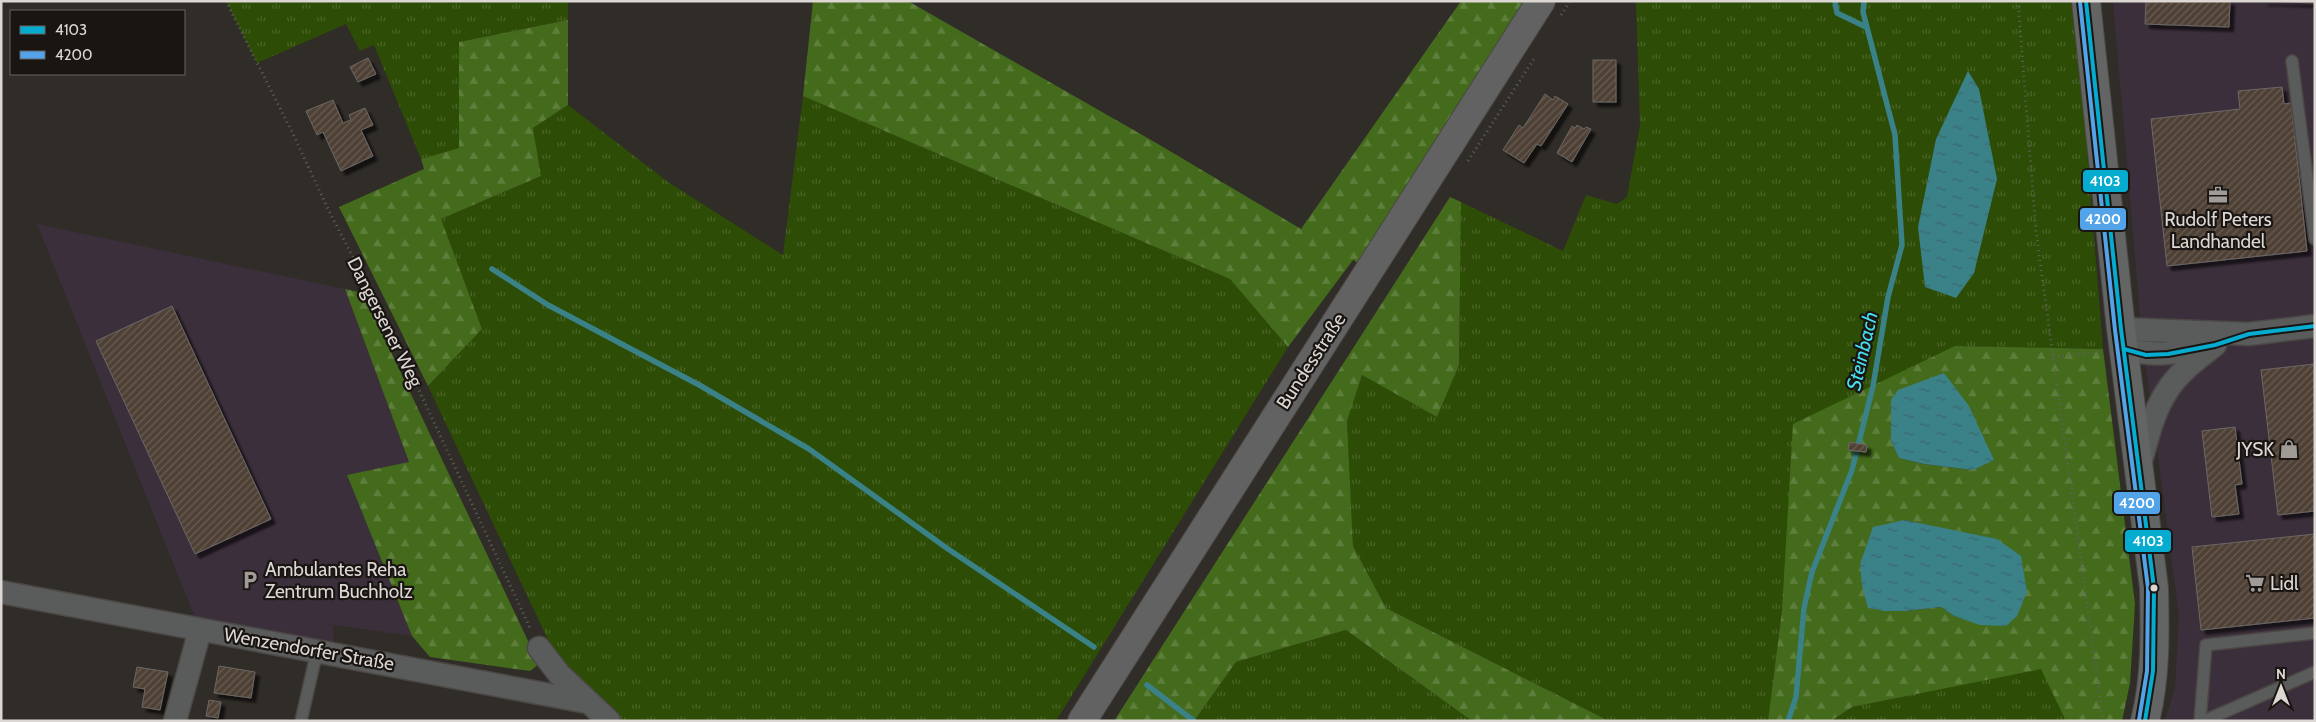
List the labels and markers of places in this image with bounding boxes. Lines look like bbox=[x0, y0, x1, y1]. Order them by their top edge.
office icon: Rudolf Peters Landhandel bbox=[2207, 184, 2229, 206]
place label: Rudolf Peters Landhandel bbox=[2164, 208, 2272, 253]
place label: JYSK bbox=[2236, 438, 2274, 461]
shop icon: JYSK bbox=[2278, 438, 2300, 460]
place label: Ambulantes Reha Zentrum Buchholz bbox=[265, 558, 413, 603]
parking icon: Ambulantes Reha Zentrum Buchholz bbox=[239, 569, 261, 591]
supermarket icon: Lidl bbox=[2244, 572, 2266, 594]
place label: Lidl bbox=[2270, 572, 2299, 595]
unlabelled marker bbox=[2149, 583, 2159, 593]

